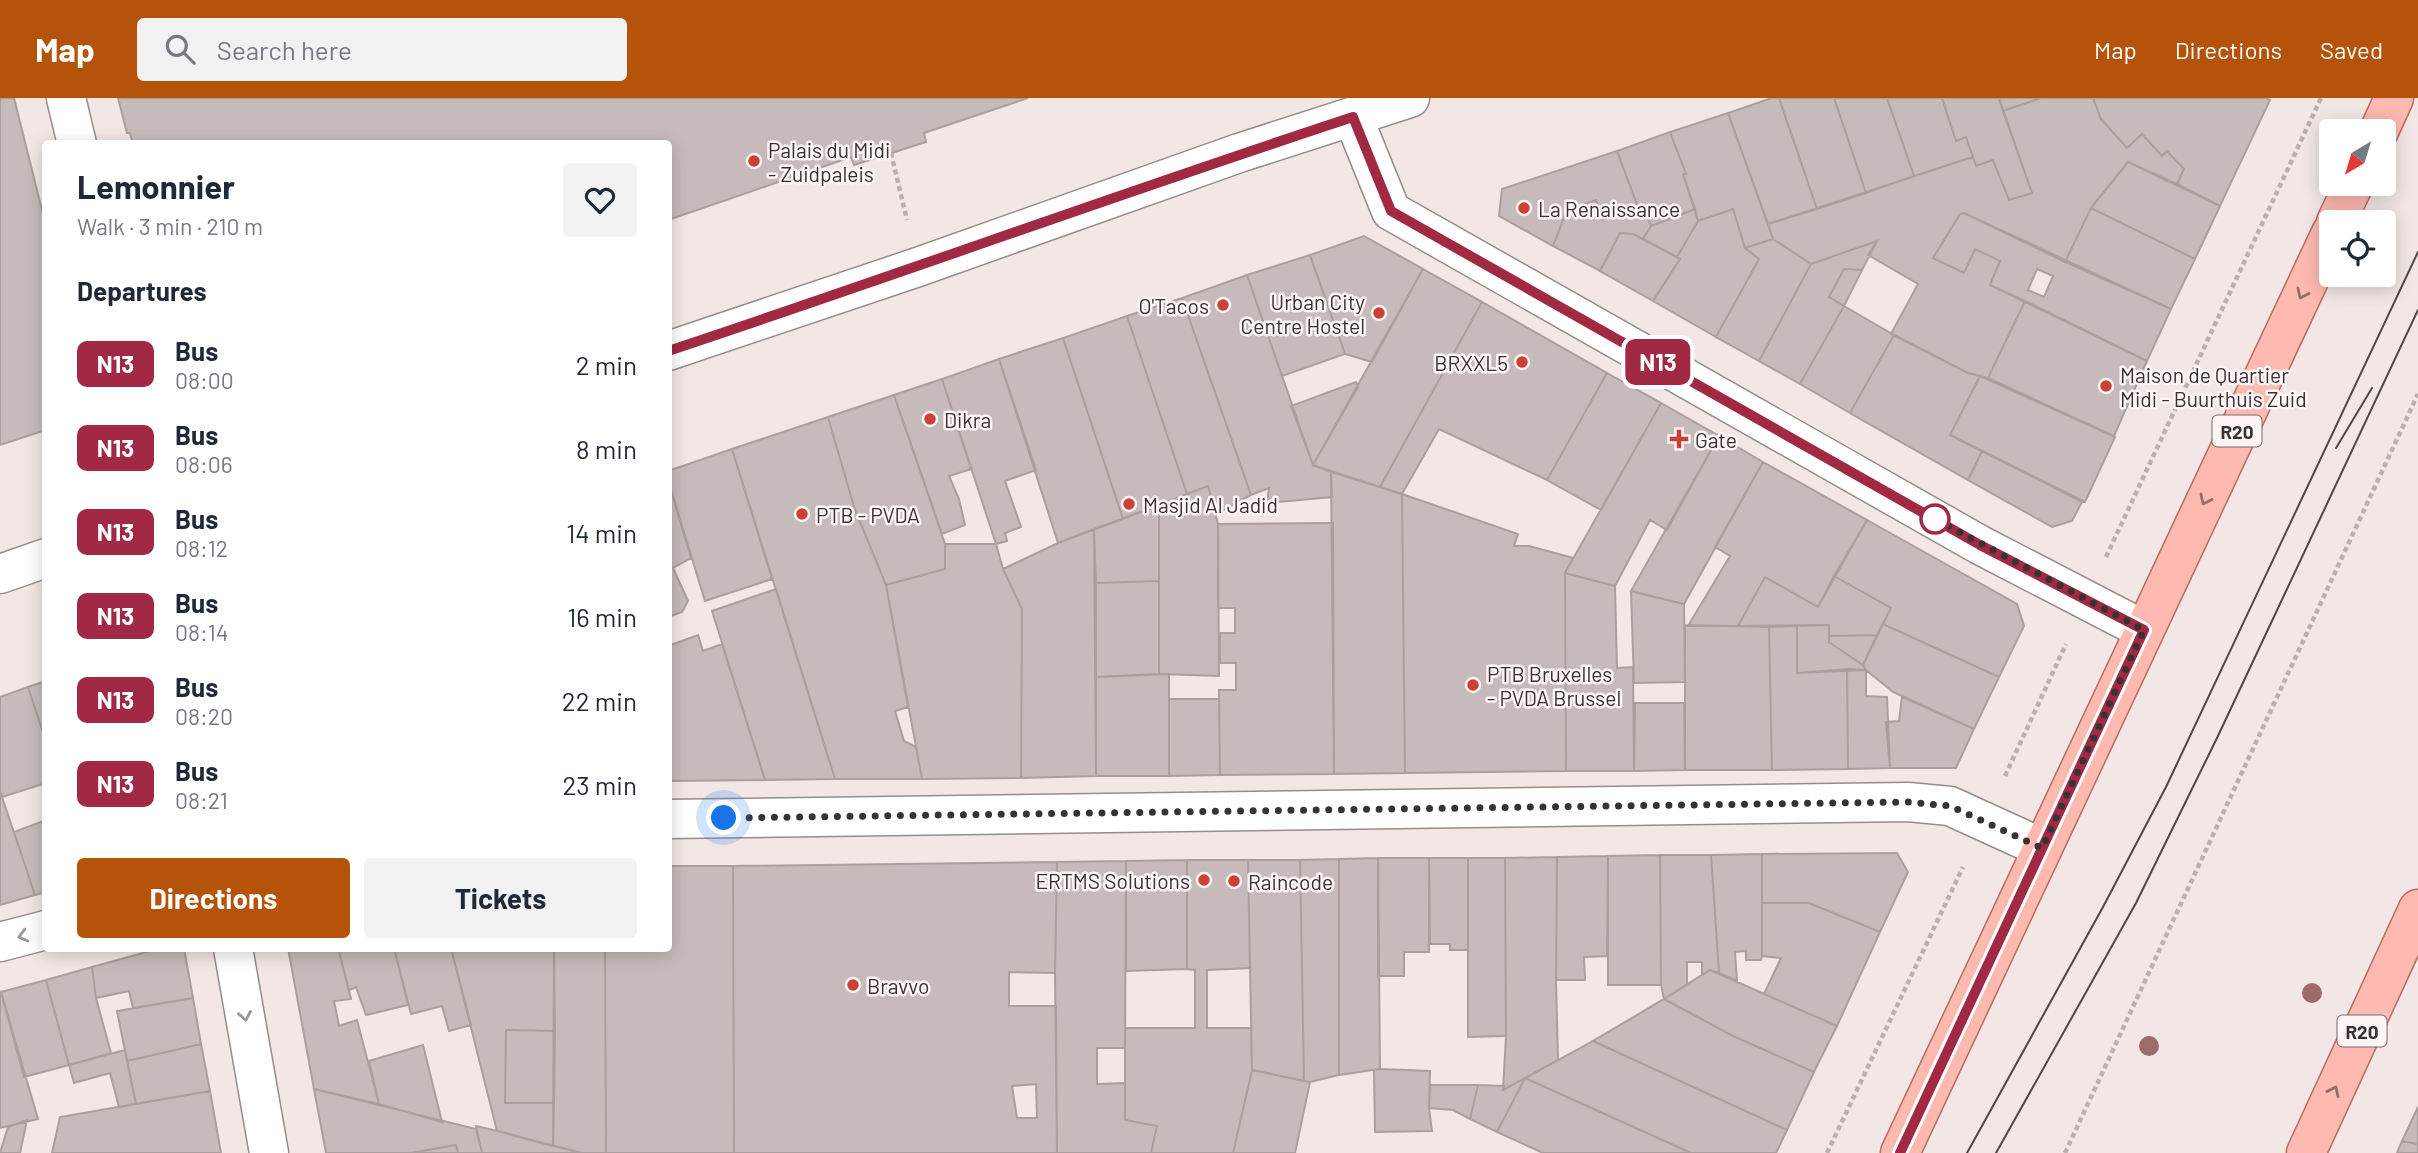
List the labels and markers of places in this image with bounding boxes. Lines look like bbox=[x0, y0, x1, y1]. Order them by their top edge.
place label: Palais du Midi - Zuidpaleis bbox=[768, 137, 890, 186]
marker: Palais du Midi - Zuidpaleis bbox=[746, 153, 762, 169]
place label: La Renaissance bbox=[1538, 196, 1680, 221]
marker: La Renaissance bbox=[1516, 200, 1532, 216]
place label: Urban City Centre Hostel bbox=[1241, 289, 1365, 338]
place label: O'Tacos bbox=[1138, 293, 1209, 318]
marker: O'Tacos bbox=[1215, 297, 1231, 313]
marker: Urban City Centre Hostel bbox=[1371, 305, 1387, 321]
place label: BRXXL5 bbox=[1434, 350, 1508, 375]
marker: BRXXL5 bbox=[1514, 354, 1530, 370]
place label: Maison de Quartier Midi - Buurthuis Zuid bbox=[2120, 362, 2307, 411]
marker: Maison de Quartier Midi - Buurthuis Zuid bbox=[2098, 378, 2114, 394]
place label: Dikra bbox=[944, 407, 991, 432]
marker: Dikra bbox=[922, 411, 938, 427]
place label: Gate bbox=[1695, 427, 1737, 452]
marker: Gate bbox=[1669, 429, 1689, 449]
place label: Masjid Al Jadid bbox=[1143, 492, 1278, 517]
marker: Masjid Al Jadid bbox=[1121, 496, 1137, 512]
place label: PTB - PVDA bbox=[816, 502, 920, 527]
unlabelled marker bbox=[1920, 504, 1950, 534]
marker: PTB - PVDA bbox=[794, 506, 810, 522]
place label: PTB Bruxelles - PVDA Brussel bbox=[1487, 661, 1621, 710]
marker: PTB Bruxelles - PVDA Brussel bbox=[1465, 677, 1481, 693]
place label: ERTMS Solutions bbox=[1035, 868, 1190, 893]
place label: Raincode bbox=[1248, 869, 1333, 894]
marker: ERTMS Solutions bbox=[1196, 872, 1212, 888]
marker: Raincode bbox=[1226, 873, 1242, 889]
place label: Bravvo bbox=[867, 973, 929, 998]
marker: Bravvo bbox=[845, 977, 861, 993]

